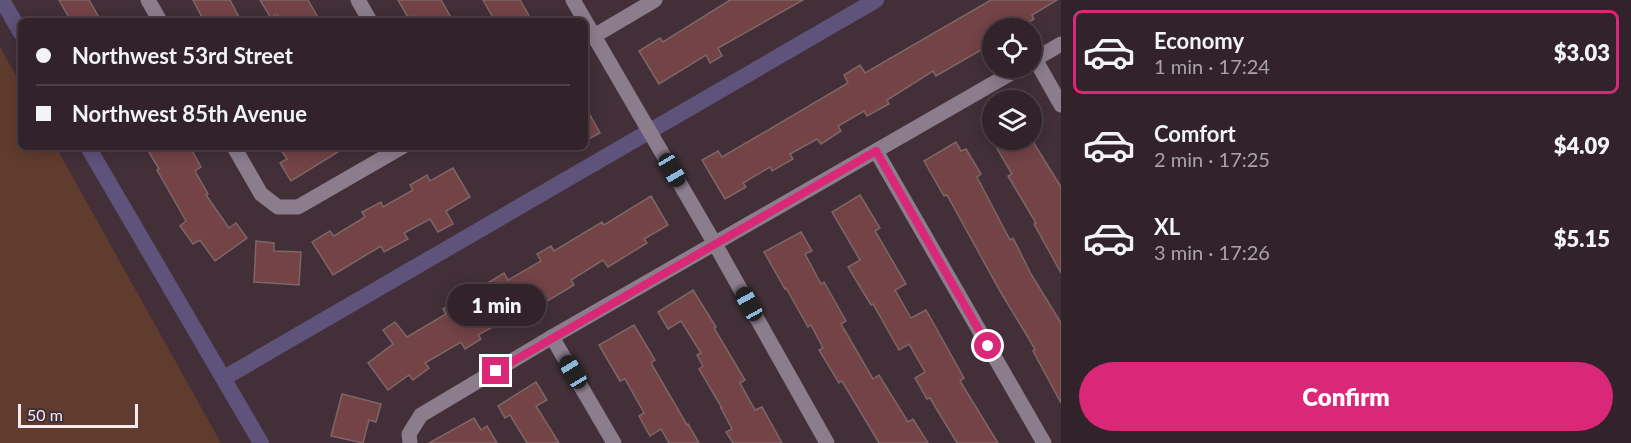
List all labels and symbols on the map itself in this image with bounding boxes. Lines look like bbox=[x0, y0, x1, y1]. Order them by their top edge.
car bbox=[655, 150, 689, 190]
callout: 1 min bbox=[446, 284, 546, 326]
car bbox=[732, 284, 766, 324]
route start bbox=[974, 332, 1001, 359]
car bbox=[556, 352, 590, 392]
route end bbox=[482, 357, 509, 384]
scale bar bbox=[18, 401, 138, 428]

